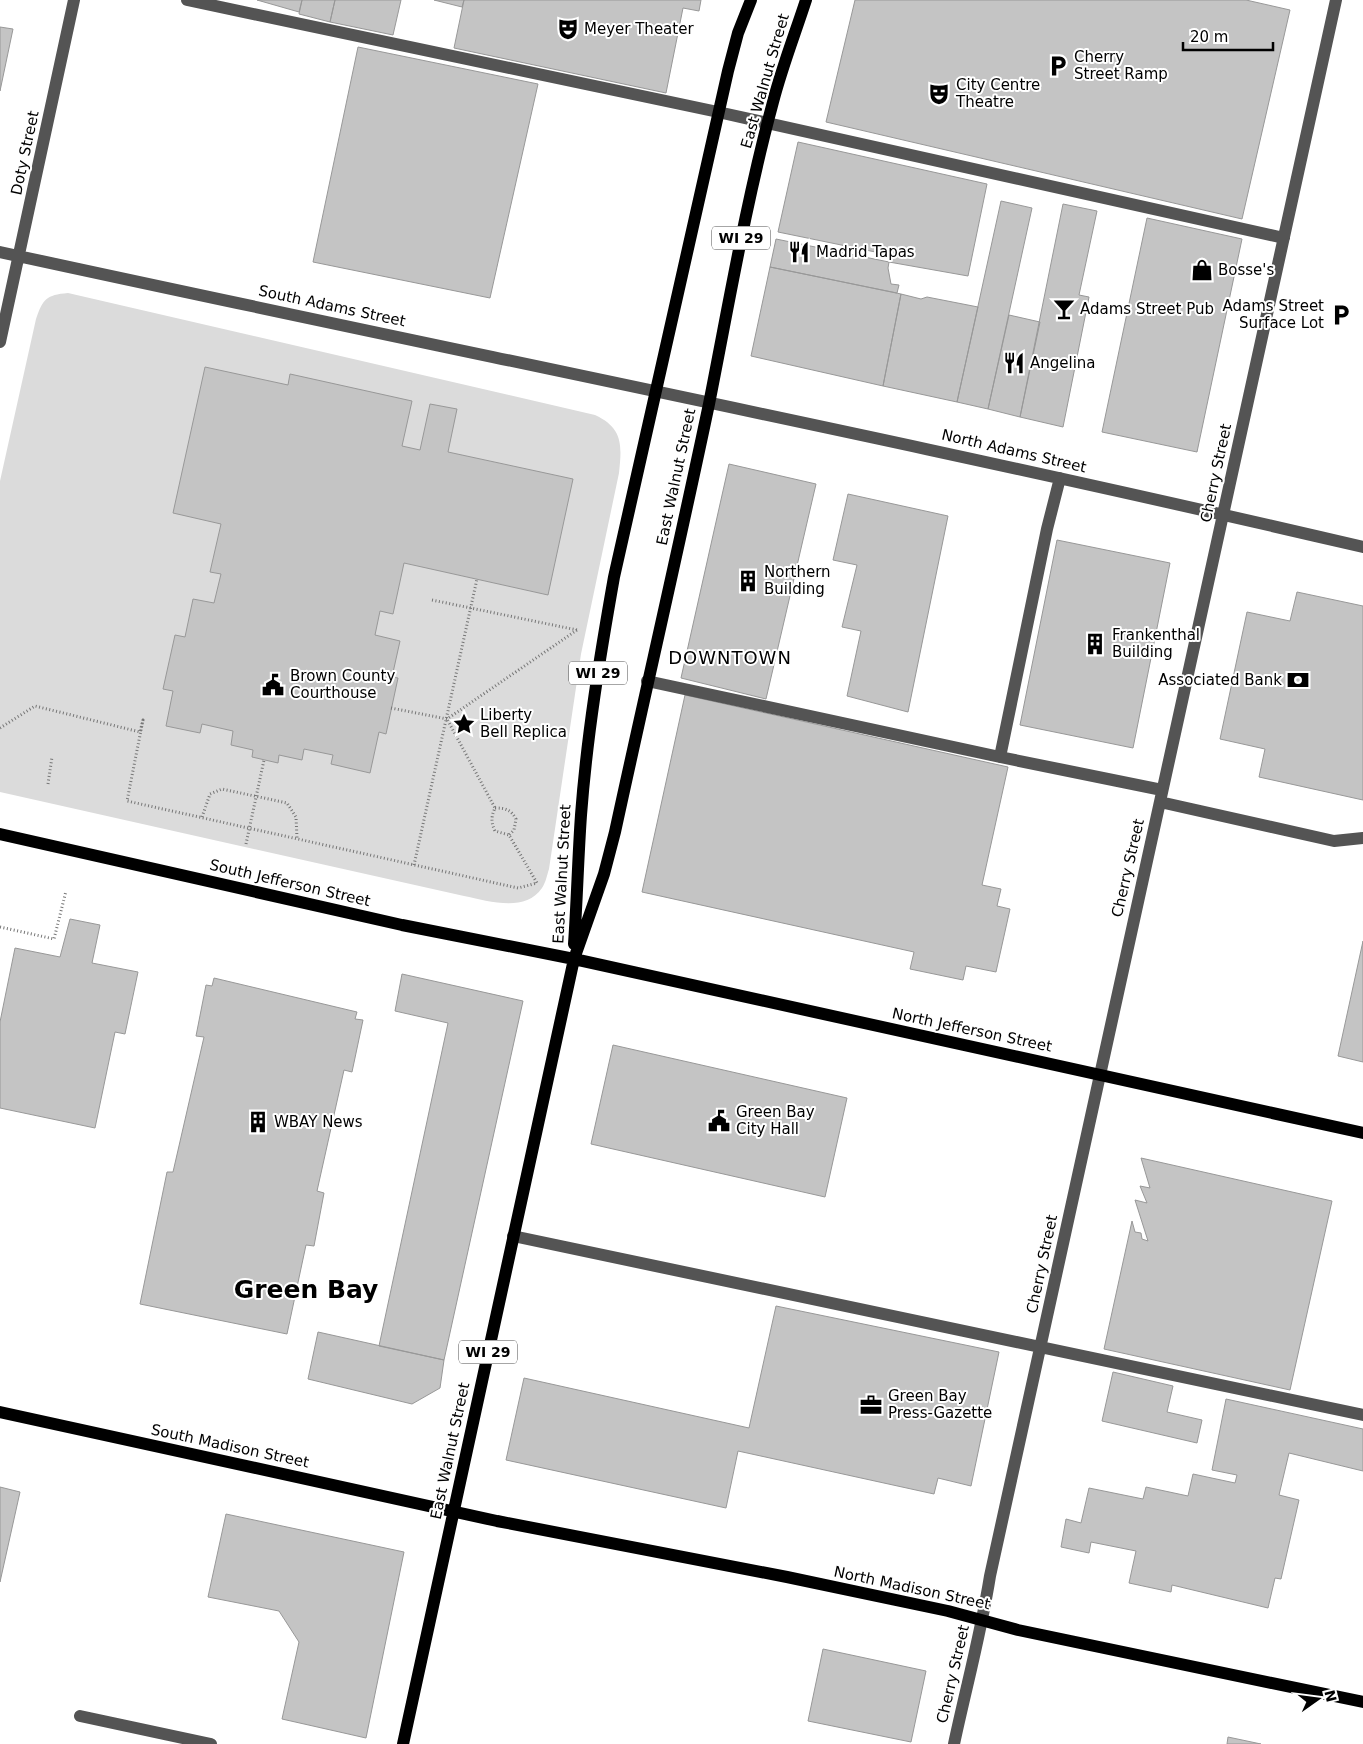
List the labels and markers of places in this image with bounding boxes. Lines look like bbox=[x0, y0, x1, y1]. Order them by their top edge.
theatre icon: Meyer Theater bbox=[555, 16, 581, 42]
place label: Meyer Theater bbox=[584, 20, 694, 38]
place label: Cherry Street Ramp bbox=[1074, 48, 1168, 83]
parking icon: Cherry Street Ramp bbox=[1045, 53, 1071, 79]
place label: City Centre Theatre bbox=[955, 76, 1040, 111]
theatre icon: City Centre Theatre bbox=[926, 81, 952, 107]
restaurant icon: Madrid Tapas bbox=[786, 239, 812, 265]
place label: Madrid Tapas bbox=[816, 243, 915, 261]
shop icon: Bosse's bbox=[1189, 257, 1215, 283]
place label: Bosse's bbox=[1218, 261, 1274, 279]
bar icon: Adams Street Pub bbox=[1051, 296, 1077, 322]
place label: Adams Street Surface Lot bbox=[1223, 297, 1324, 332]
place label: Adams Street Pub bbox=[1080, 300, 1214, 318]
parking icon: Adams Street Surface Lot bbox=[1328, 302, 1354, 328]
restaurant icon: Angelina bbox=[1001, 350, 1027, 376]
place label: Angelina bbox=[1030, 354, 1096, 372]
place label: Northern Building bbox=[764, 563, 831, 598]
building icon: Northern Building bbox=[735, 568, 761, 594]
place label: Frankenthal Building bbox=[1112, 626, 1200, 661]
building icon: Frankenthal Building bbox=[1082, 631, 1108, 657]
place label: Brown County Courthouse bbox=[290, 667, 395, 702]
bank icon: Associated Bank bbox=[1285, 667, 1311, 693]
place label: Associated Bank bbox=[1158, 671, 1282, 689]
public building icon: Brown County Courthouse bbox=[260, 672, 286, 698]
place label: Liberty Bell Replica bbox=[480, 706, 567, 741]
place icon: Liberty Bell Replica bbox=[451, 711, 477, 737]
place label: Green Bay City Hall bbox=[736, 1103, 815, 1138]
public building icon: Green Bay City Hall bbox=[706, 1108, 732, 1134]
building icon: WBAY News bbox=[245, 1109, 271, 1135]
place label: WBAY News bbox=[274, 1113, 363, 1131]
place label: Green Bay Press-Gazette bbox=[888, 1387, 992, 1422]
office icon: Green Bay Press-Gazette bbox=[858, 1392, 884, 1418]

